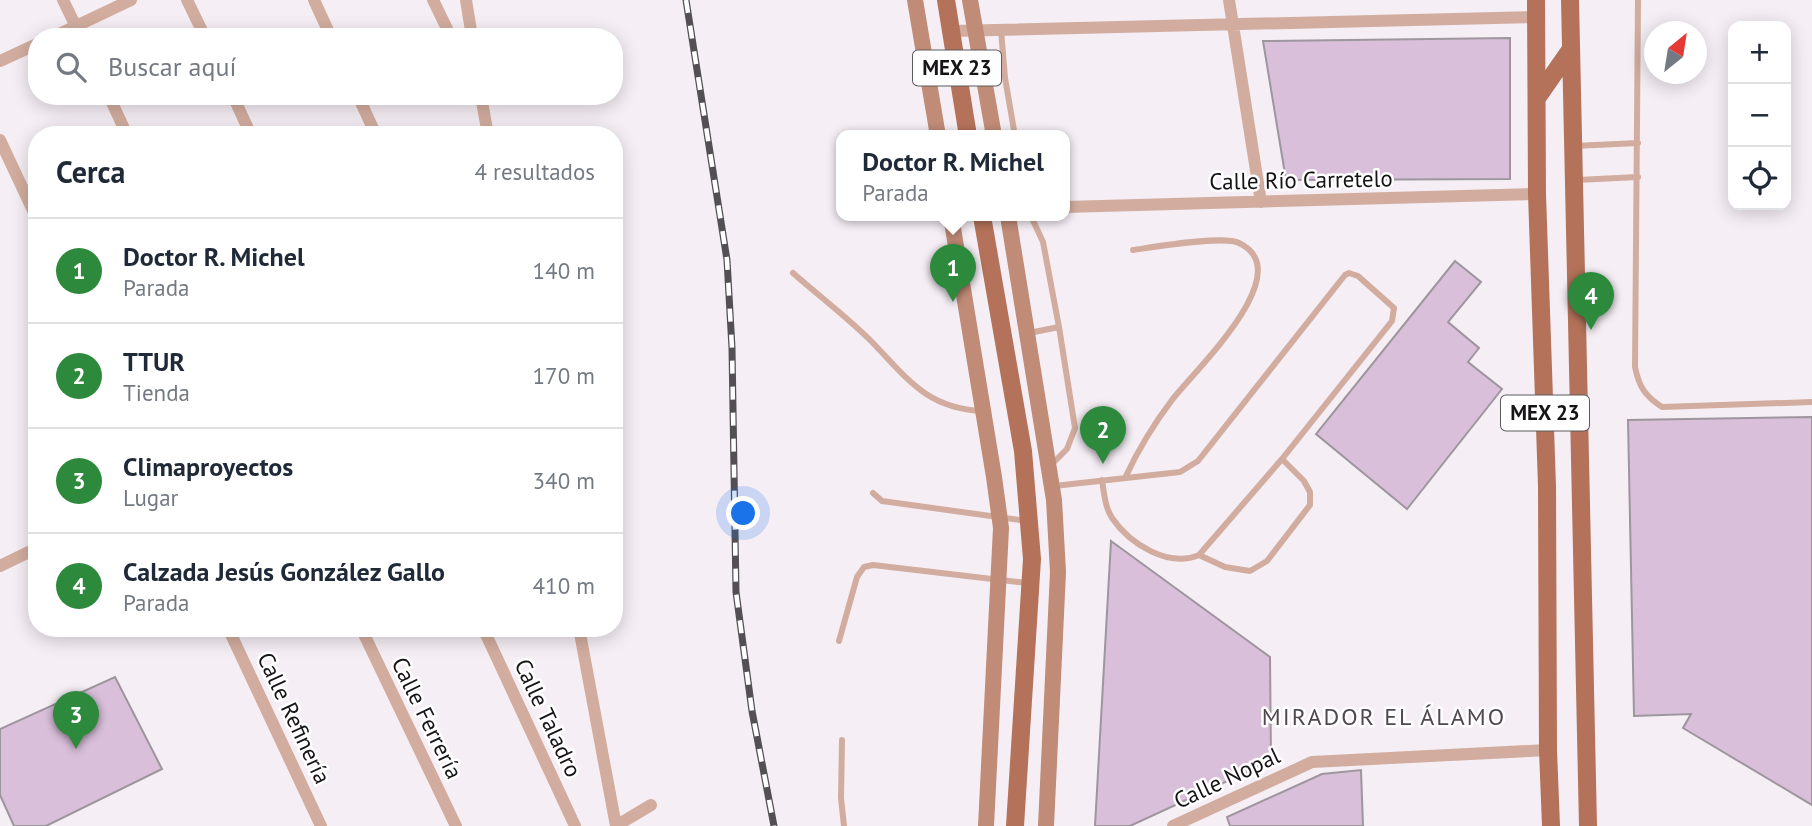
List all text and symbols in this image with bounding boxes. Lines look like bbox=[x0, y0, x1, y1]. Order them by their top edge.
north arrow bbox=[1644, 21, 1707, 84]
map controls bbox=[1728, 21, 1791, 210]
button: + bbox=[1728, 21, 1791, 84]
search box bbox=[28, 28, 623, 105]
icon: search bbox=[52, 48, 90, 86]
text: Buscar aquí bbox=[108, 50, 236, 83]
road number: MEX 23 bbox=[913, 50, 1001, 86]
button: − bbox=[1728, 84, 1791, 147]
popup bbox=[836, 130, 1070, 221]
text: Doctor R. Michel bbox=[862, 145, 1044, 178]
button: locate bbox=[1728, 147, 1791, 210]
text: Cerca bbox=[56, 152, 125, 191]
text: 4 resultados bbox=[474, 157, 595, 186]
street label: Calle Río Carretelo bbox=[1209, 163, 1393, 196]
text: Parada bbox=[862, 178, 929, 207]
text: Doctor R. Michel bbox=[123, 240, 305, 273]
pin: 1 bbox=[930, 244, 976, 302]
text: 1 bbox=[72, 256, 86, 285]
text: 140 m bbox=[533, 256, 595, 285]
pin: 4 bbox=[1568, 272, 1614, 330]
text: Parada bbox=[123, 273, 189, 302]
text: TTUR bbox=[123, 345, 185, 378]
text: 2 bbox=[72, 361, 86, 390]
text: 170 m bbox=[533, 361, 595, 390]
text: Tienda bbox=[123, 378, 190, 407]
road number: MEX 23 bbox=[1501, 396, 1589, 430]
pin: 2 bbox=[1080, 406, 1126, 464]
text: Climaproyectos bbox=[123, 450, 293, 483]
text: 3 bbox=[72, 466, 86, 495]
text: 340 m bbox=[533, 466, 595, 495]
text: Lugar bbox=[123, 483, 178, 512]
your location bbox=[726, 496, 760, 530]
text: Calzada Jesús González Gallo bbox=[123, 555, 445, 588]
text: 4 bbox=[72, 571, 86, 600]
text: 410 m bbox=[533, 571, 595, 600]
text: Parada bbox=[123, 588, 189, 617]
street label: Calle Refinería bbox=[251, 647, 338, 788]
street label: Calle Ferrería bbox=[386, 652, 469, 783]
street label: Calle Taladro bbox=[508, 654, 588, 782]
pin: 3 bbox=[53, 691, 99, 749]
district label: MIRADOR EL ÁLAMO bbox=[1262, 701, 1506, 732]
street label: Calle Nopal bbox=[1169, 740, 1285, 815]

